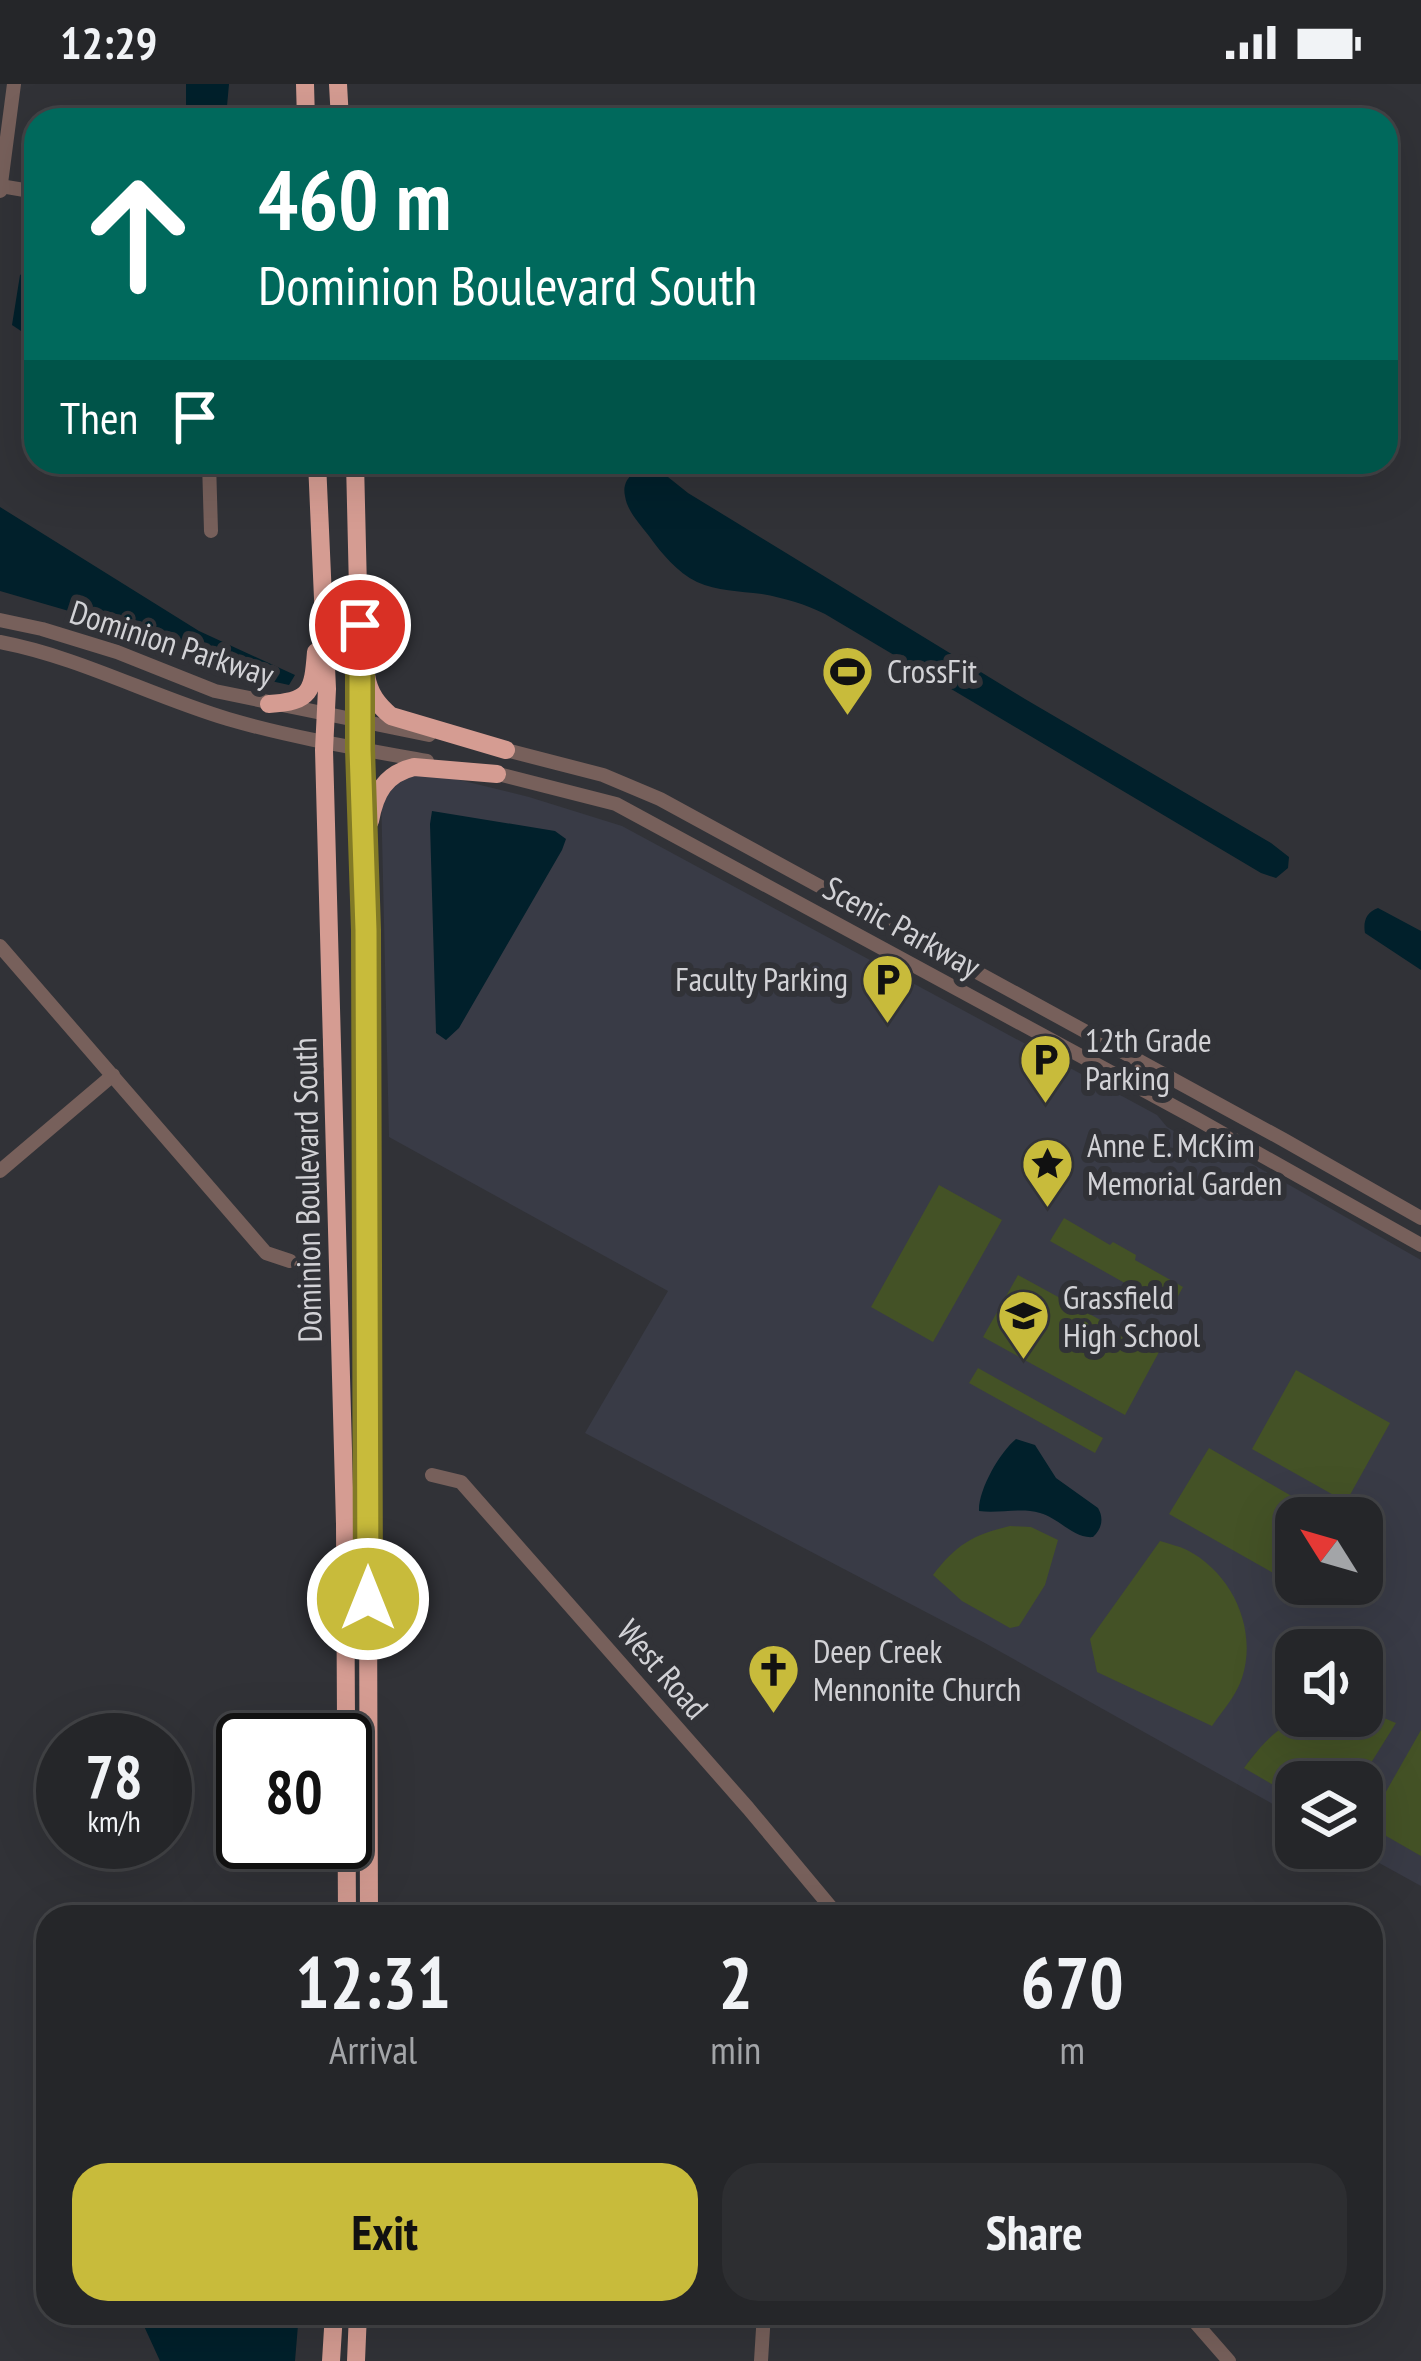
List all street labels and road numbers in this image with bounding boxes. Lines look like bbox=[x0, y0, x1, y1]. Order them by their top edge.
street label: Dominion Parkway bbox=[65, 589, 280, 696]
street label: Scenic Parkway bbox=[816, 866, 989, 988]
street label: Dominion Boulevard South bbox=[282, 1037, 331, 1343]
street label: West Road bbox=[608, 1610, 718, 1727]

